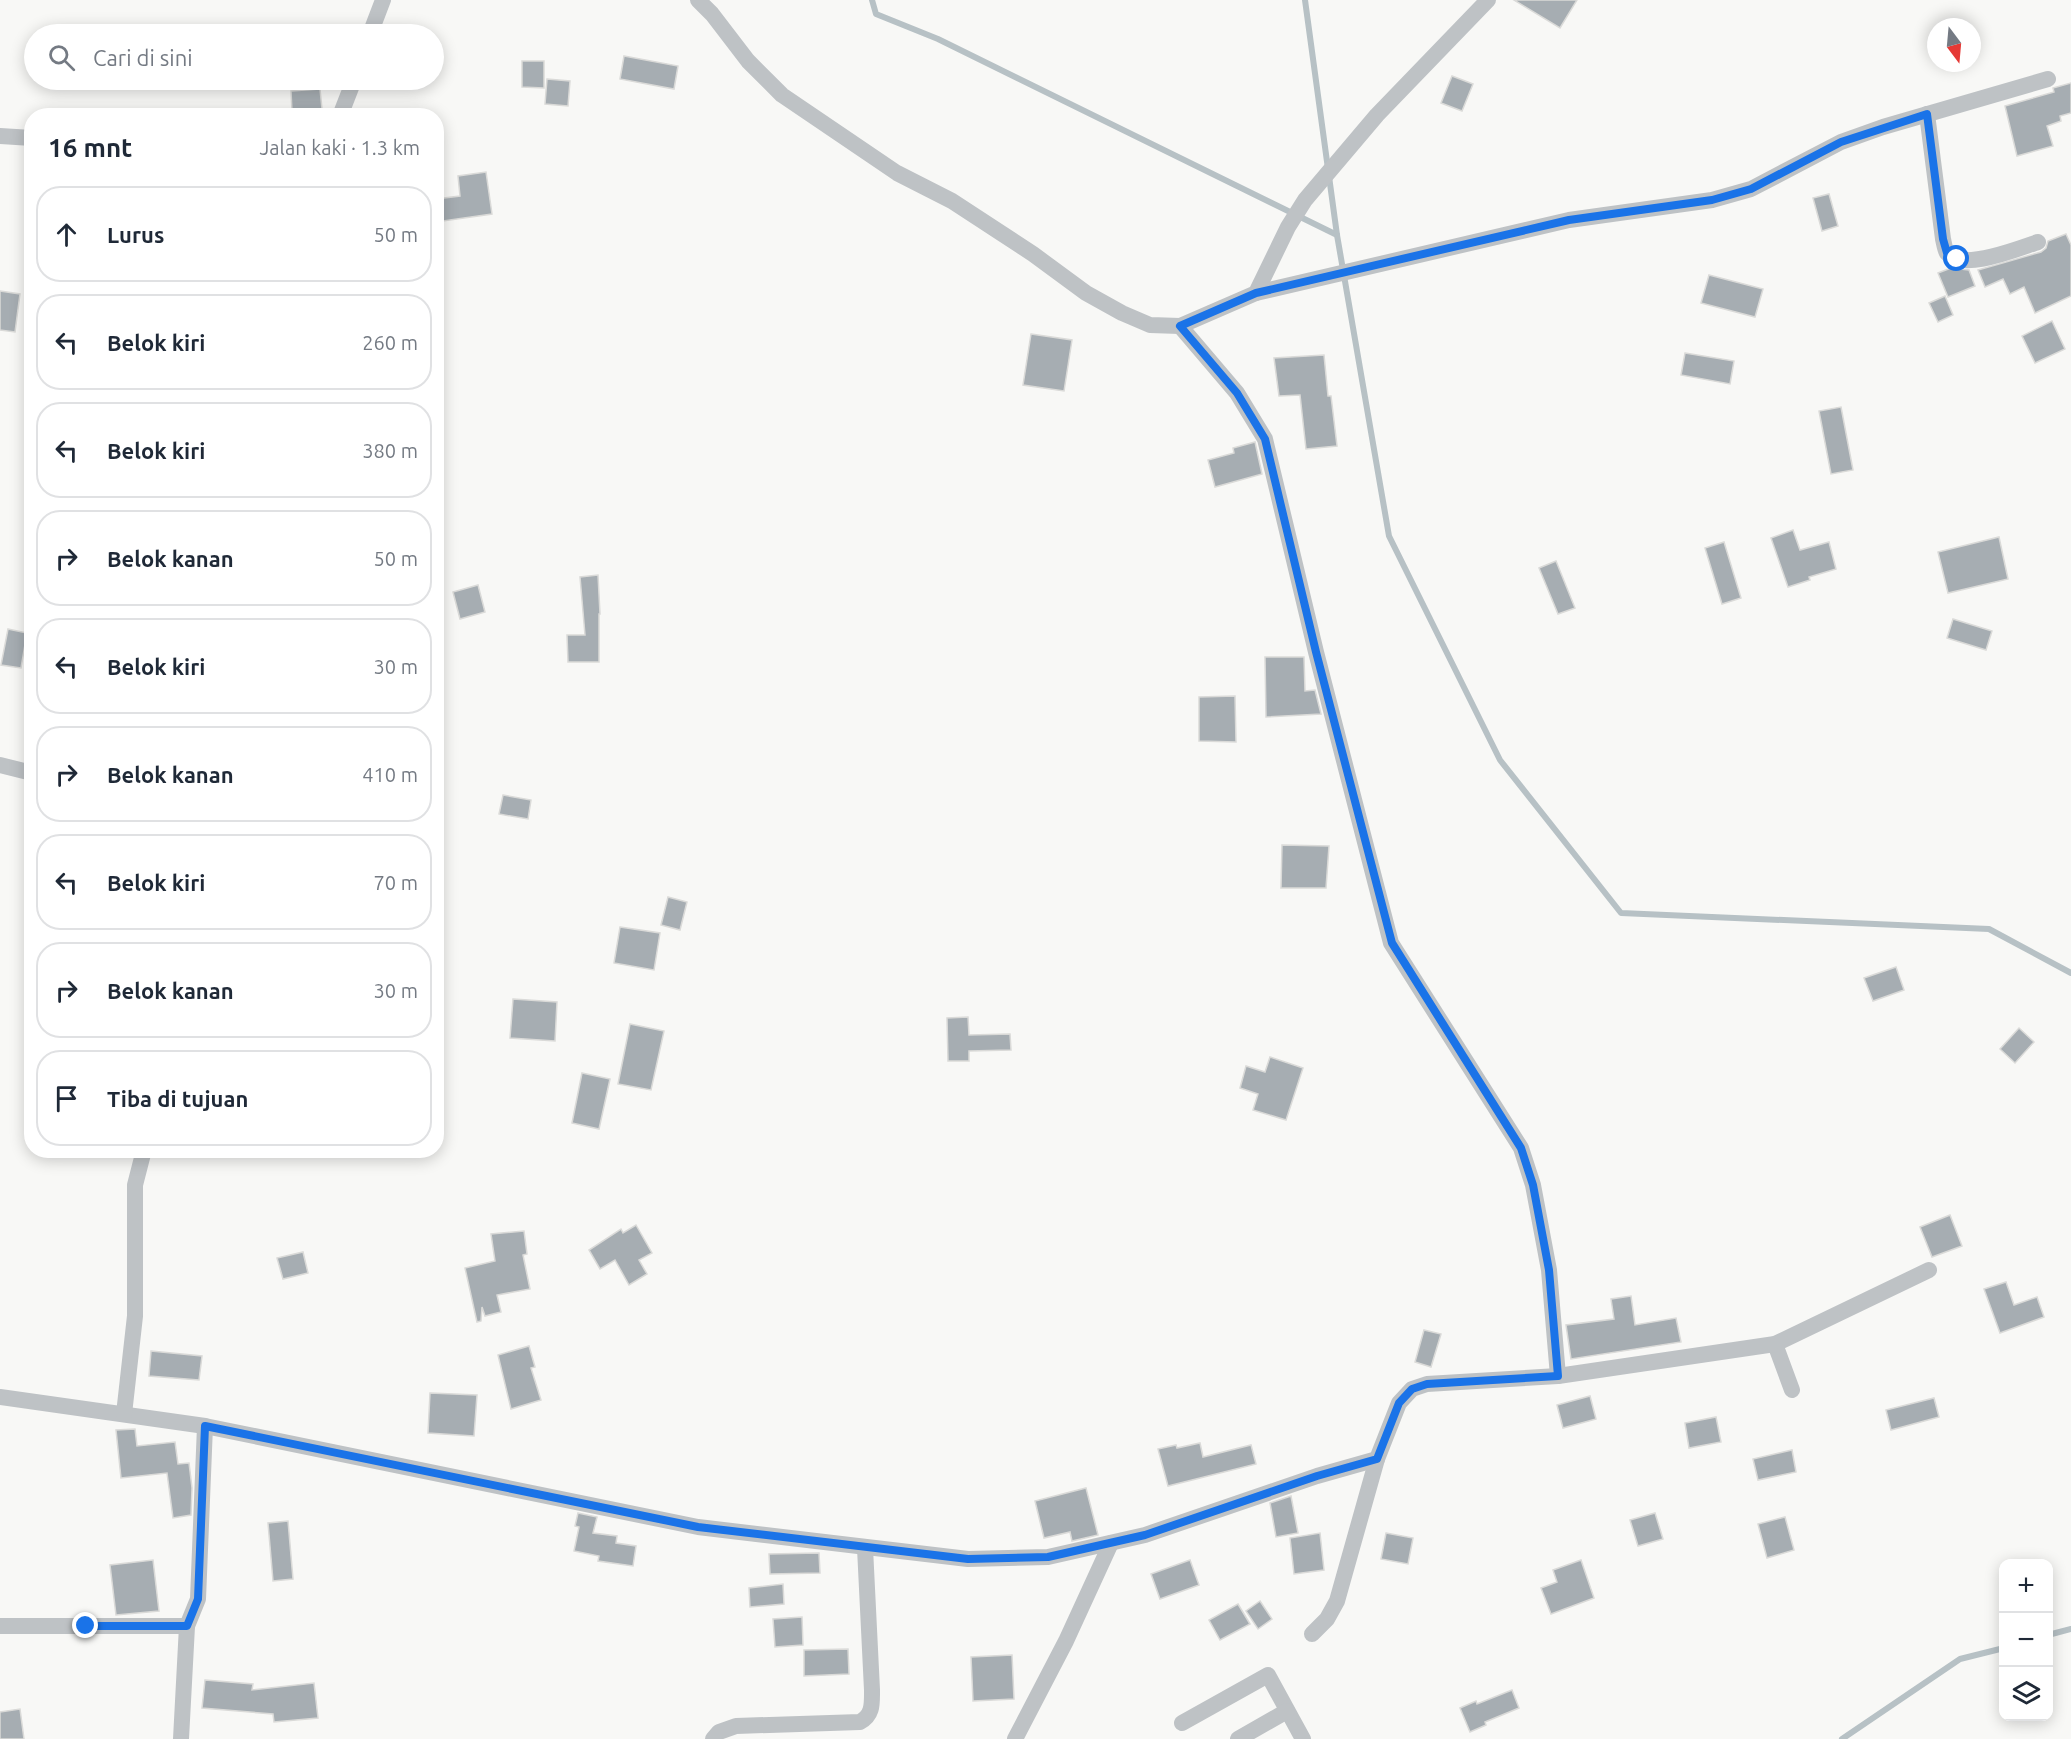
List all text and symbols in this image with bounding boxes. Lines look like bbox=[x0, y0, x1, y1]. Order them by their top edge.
north arrow bbox=[1927, 18, 1981, 72]
search box bbox=[24, 24, 444, 90]
icon: search bbox=[45, 41, 78, 74]
text: Cari di sini bbox=[93, 45, 193, 70]
text: 16 mnt bbox=[48, 133, 132, 162]
text: Jalan kaki · 1.3 km bbox=[260, 136, 420, 159]
icon: ahead bbox=[50, 218, 83, 251]
text: Lurus bbox=[107, 222, 164, 247]
text: 50 m bbox=[374, 223, 418, 246]
route start bbox=[1943, 245, 1969, 271]
icon: left bbox=[50, 326, 83, 359]
text: Belok kiri bbox=[107, 330, 205, 355]
text: 260 m bbox=[362, 331, 418, 354]
icon: left bbox=[50, 434, 83, 467]
text: Belok kiri bbox=[107, 438, 205, 463]
text: 380 m bbox=[362, 439, 418, 462]
icon: right bbox=[50, 542, 83, 575]
text: Belok kanan bbox=[107, 546, 234, 571]
text: 50 m bbox=[374, 547, 418, 570]
icon: left bbox=[50, 650, 83, 683]
text: Belok kiri bbox=[107, 654, 205, 679]
text: 30 m bbox=[374, 655, 418, 678]
icon: right bbox=[50, 758, 83, 791]
text: Belok kanan bbox=[107, 762, 234, 787]
text: 410 m bbox=[362, 763, 418, 786]
icon: left bbox=[50, 866, 83, 899]
text: Belok kiri bbox=[107, 870, 205, 895]
text: 70 m bbox=[374, 871, 418, 894]
icon: right bbox=[50, 974, 83, 1007]
text: Belok kanan bbox=[107, 978, 234, 1003]
text: 30 m bbox=[374, 979, 418, 1002]
icon: arrive bbox=[50, 1082, 83, 1115]
text: Tiba di tujuan bbox=[107, 1086, 248, 1111]
map controls bbox=[1999, 1559, 2053, 1721]
button: + bbox=[1999, 1559, 2053, 1613]
route end bbox=[72, 1612, 98, 1638]
button: − bbox=[1999, 1613, 2053, 1667]
button: layers bbox=[1999, 1667, 2053, 1721]

